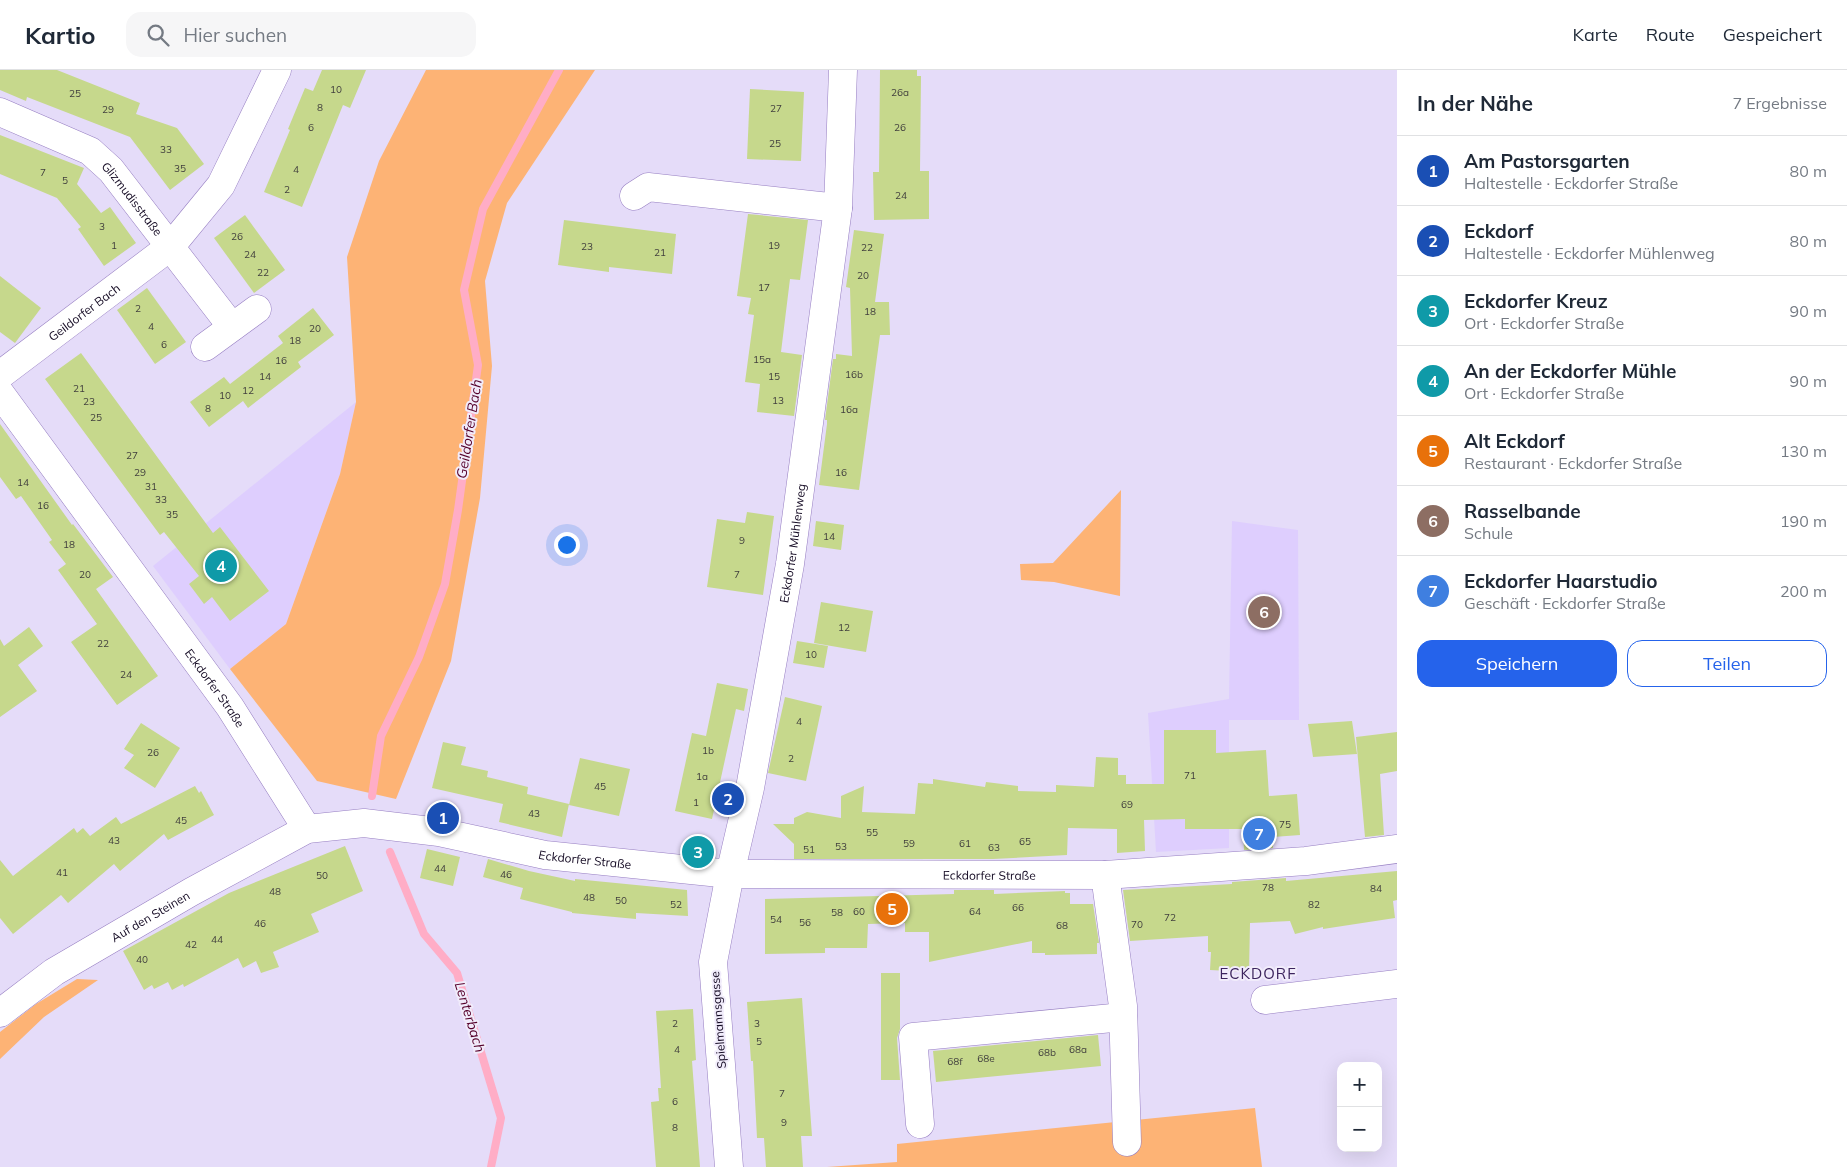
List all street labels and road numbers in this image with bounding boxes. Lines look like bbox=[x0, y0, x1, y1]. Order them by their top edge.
street label: Glizmudisstraße bbox=[99, 158, 166, 238]
street label: Geildorfer Bach bbox=[45, 280, 123, 344]
street label: Eckdorfer Mühlenweg bbox=[776, 483, 808, 604]
street label: Eckdorfer Straße bbox=[182, 646, 248, 730]
street label: Eckdorfer Straße bbox=[537, 846, 632, 871]
street label: Eckdorfer Straße bbox=[943, 867, 1036, 882]
street label: Auf den Steinen bbox=[108, 887, 192, 945]
street label: Spielmannsgasse bbox=[707, 971, 729, 1069]

